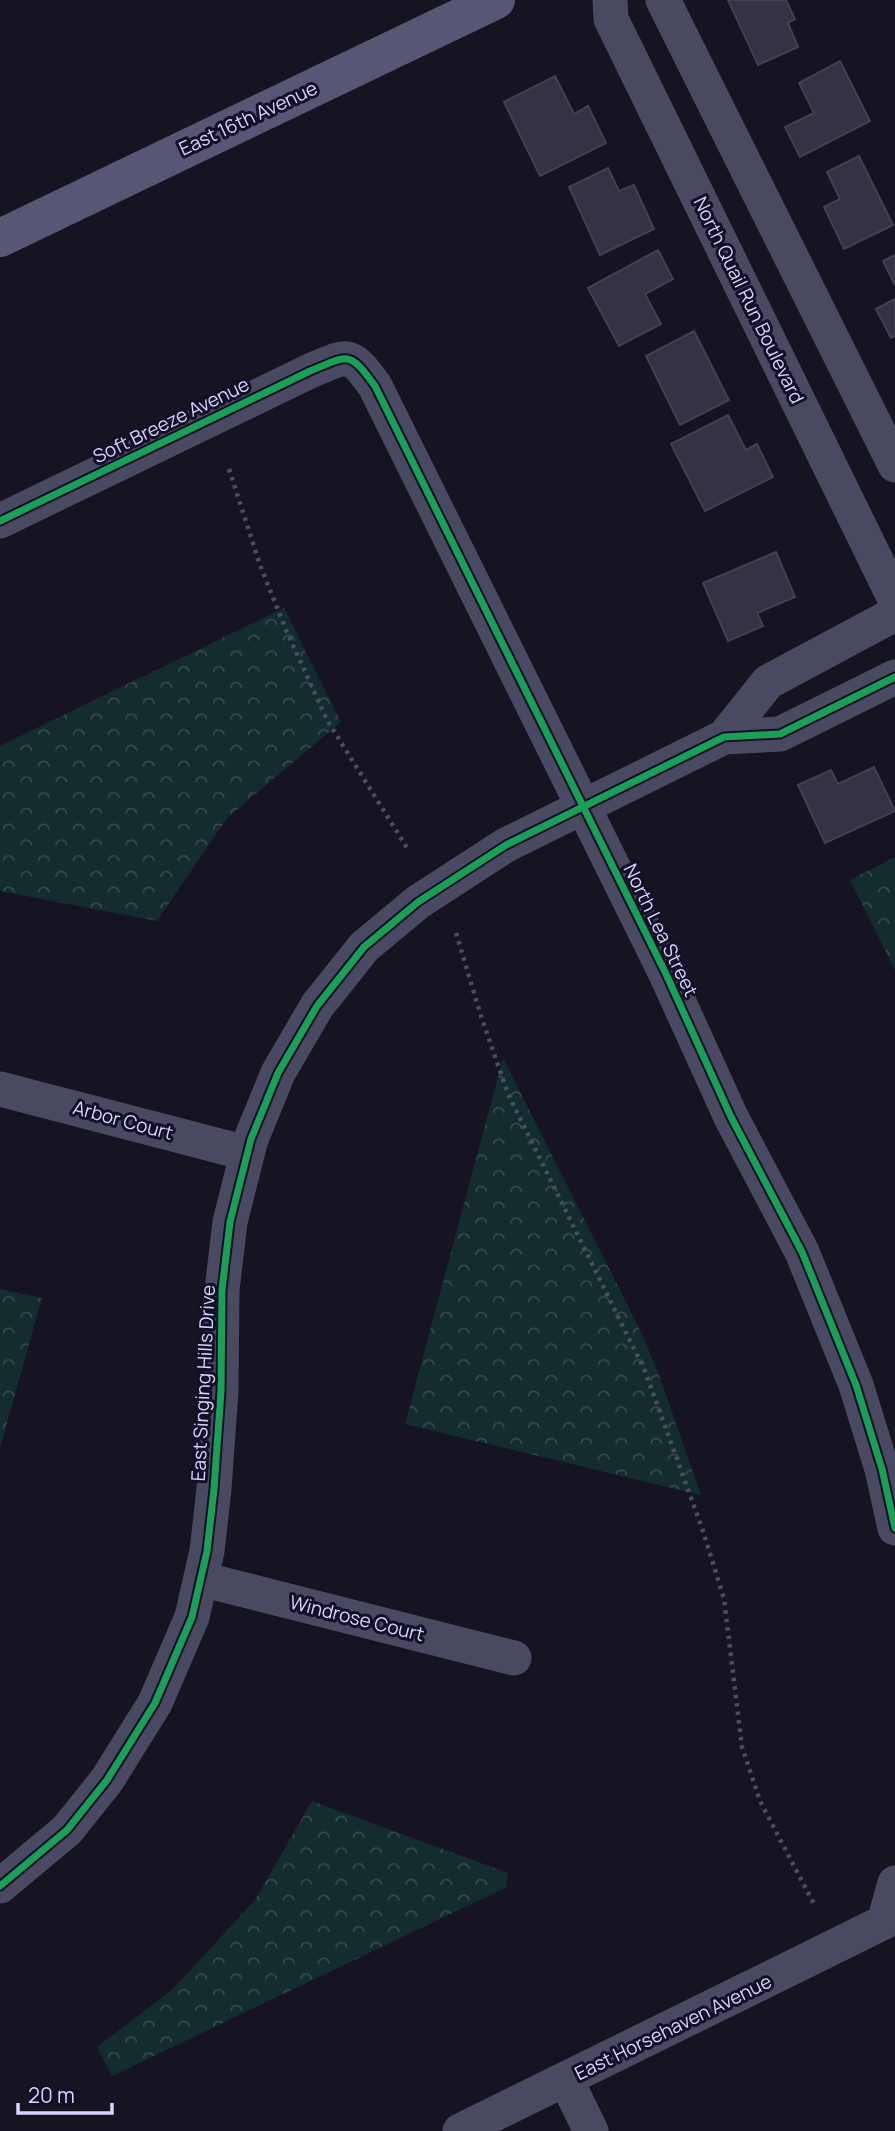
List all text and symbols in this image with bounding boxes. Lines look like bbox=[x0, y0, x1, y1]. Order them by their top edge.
street label: East 16th Avenue bbox=[175, 75, 321, 161]
street label: North Quail Run Boulevard bbox=[687, 192, 811, 408]
street label: Soft Breeze Avenue bbox=[89, 371, 253, 469]
street label: North Lea Street bbox=[618, 859, 704, 1001]
street label: Arbor Court bbox=[70, 1094, 176, 1146]
street label: East Singing Hills Drive bbox=[185, 1284, 221, 1482]
street label: Windrose Court bbox=[287, 1589, 427, 1647]
street label: East Horsehaven Avenue bbox=[570, 1968, 776, 2086]
scale bar bbox=[18, 2072, 112, 2116]
text: 20 m bbox=[28, 2081, 75, 2109]

